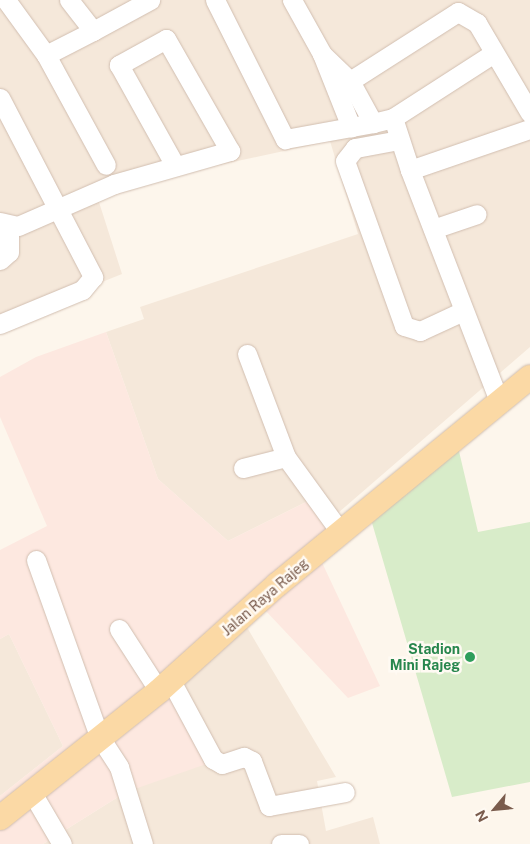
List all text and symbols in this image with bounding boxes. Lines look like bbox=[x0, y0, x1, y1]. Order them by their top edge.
street label: Jalan Raya Rajeg bbox=[218, 555, 312, 639]
place label: Stadion Mini Rajeg bbox=[390, 641, 460, 674]
marker: Stadion Mini Rajeg bbox=[464, 651, 476, 663]
north arrow bbox=[470, 784, 520, 834]
text: N bbox=[472, 807, 491, 825]

